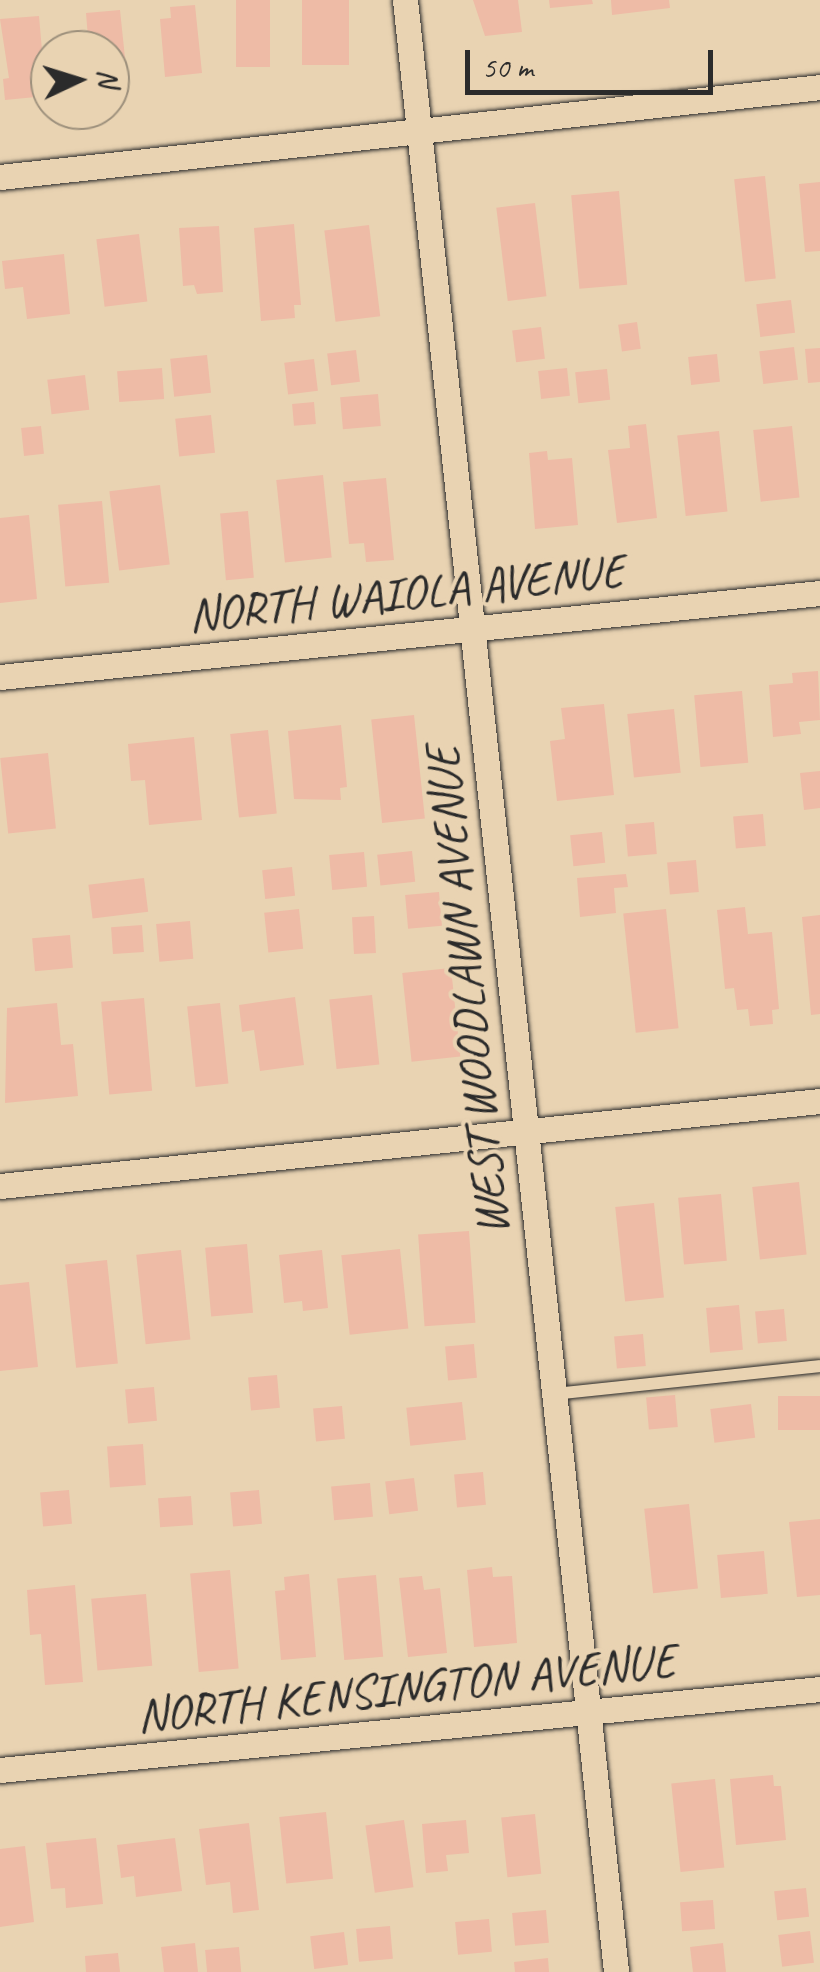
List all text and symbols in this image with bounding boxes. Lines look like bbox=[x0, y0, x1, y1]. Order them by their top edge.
north arrow bbox=[30, 30, 130, 130]
scale bar bbox=[470, 30, 718, 92]
text: 50 m bbox=[482, 48, 533, 86]
text: N bbox=[90, 68, 126, 88]
street label: NORTH WAIOLA AVENUE bbox=[184, 541, 628, 645]
street label: WEST WOODLAWN AVENUE bbox=[413, 746, 521, 1236]
street label: NORTH KENSINGTON AVENUE bbox=[134, 1631, 678, 1745]

